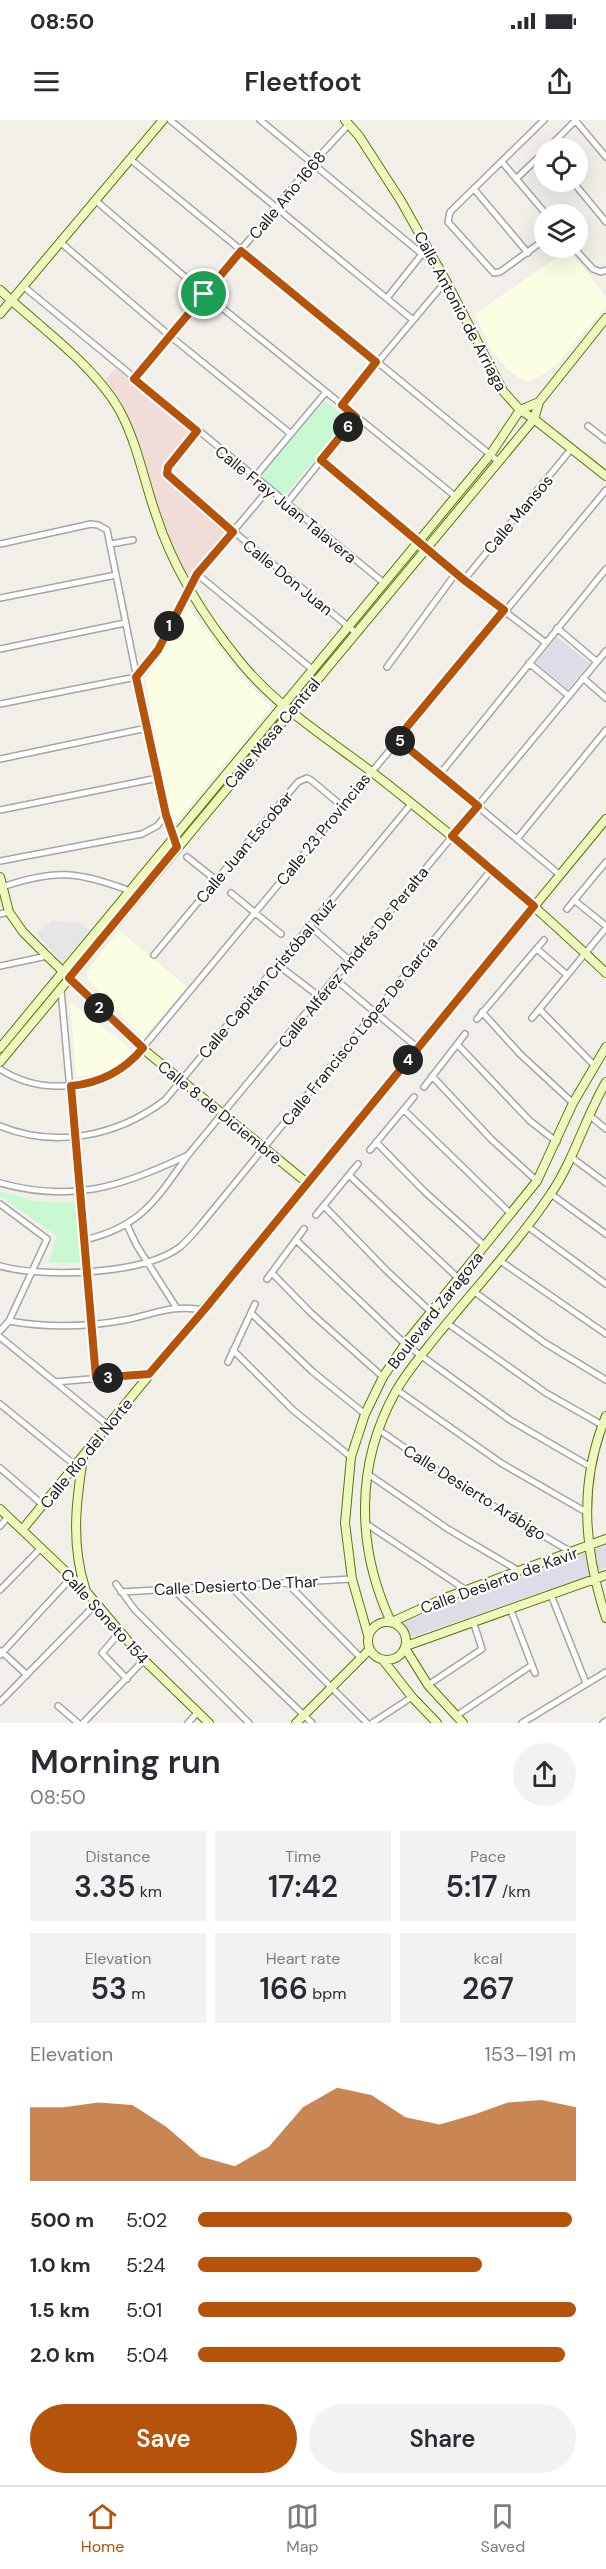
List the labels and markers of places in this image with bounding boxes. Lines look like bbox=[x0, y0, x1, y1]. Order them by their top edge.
pin bbox=[178, 268, 229, 319]
pin: 6 bbox=[333, 412, 363, 442]
pin: 1 bbox=[154, 611, 184, 641]
pin: 5 bbox=[385, 726, 415, 756]
pin: 2 bbox=[84, 993, 114, 1023]
pin: 4 bbox=[393, 1045, 423, 1075]
pin: 3 bbox=[93, 1363, 123, 1393]

